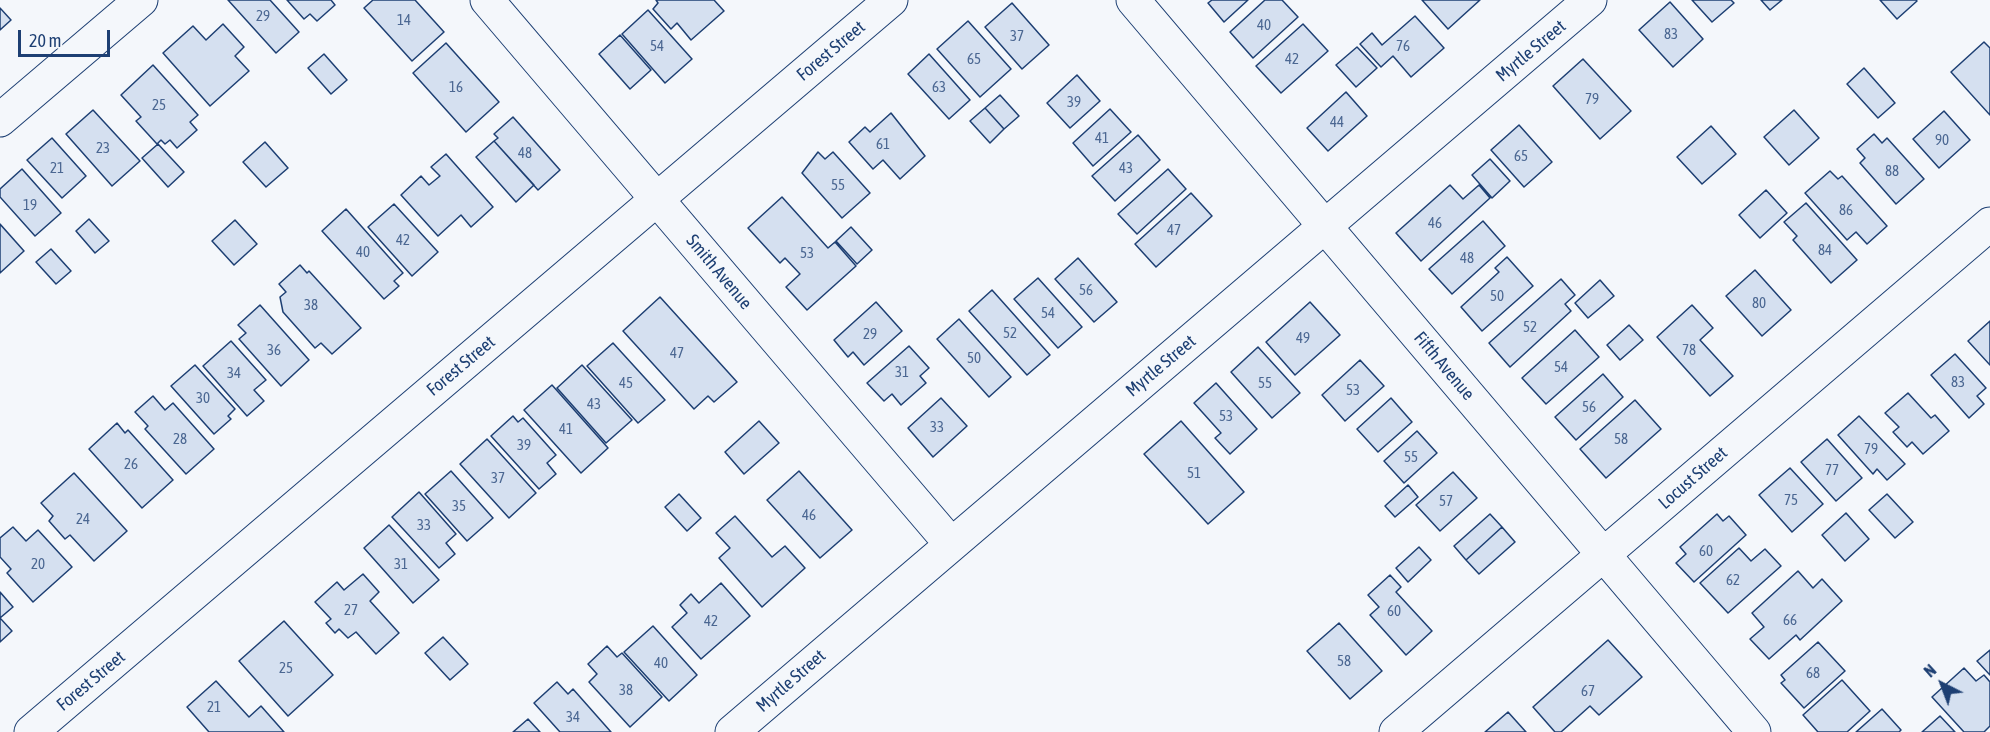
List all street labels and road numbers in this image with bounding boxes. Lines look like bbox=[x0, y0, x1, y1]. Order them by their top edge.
street label: Forest Street bbox=[793, 16, 869, 86]
street label: Myrtle Street bbox=[1492, 16, 1570, 86]
street label: Smith Avenue bbox=[682, 230, 756, 314]
street label: Fifth Avenue bbox=[1409, 327, 1479, 405]
street label: Forest Street bbox=[423, 331, 499, 401]
street label: Myrtle Street bbox=[1122, 331, 1200, 401]
street label: Locust Street bbox=[1654, 442, 1732, 514]
street label: Myrtle Street bbox=[752, 645, 830, 717]
street label: Forest Street bbox=[53, 646, 129, 716]

